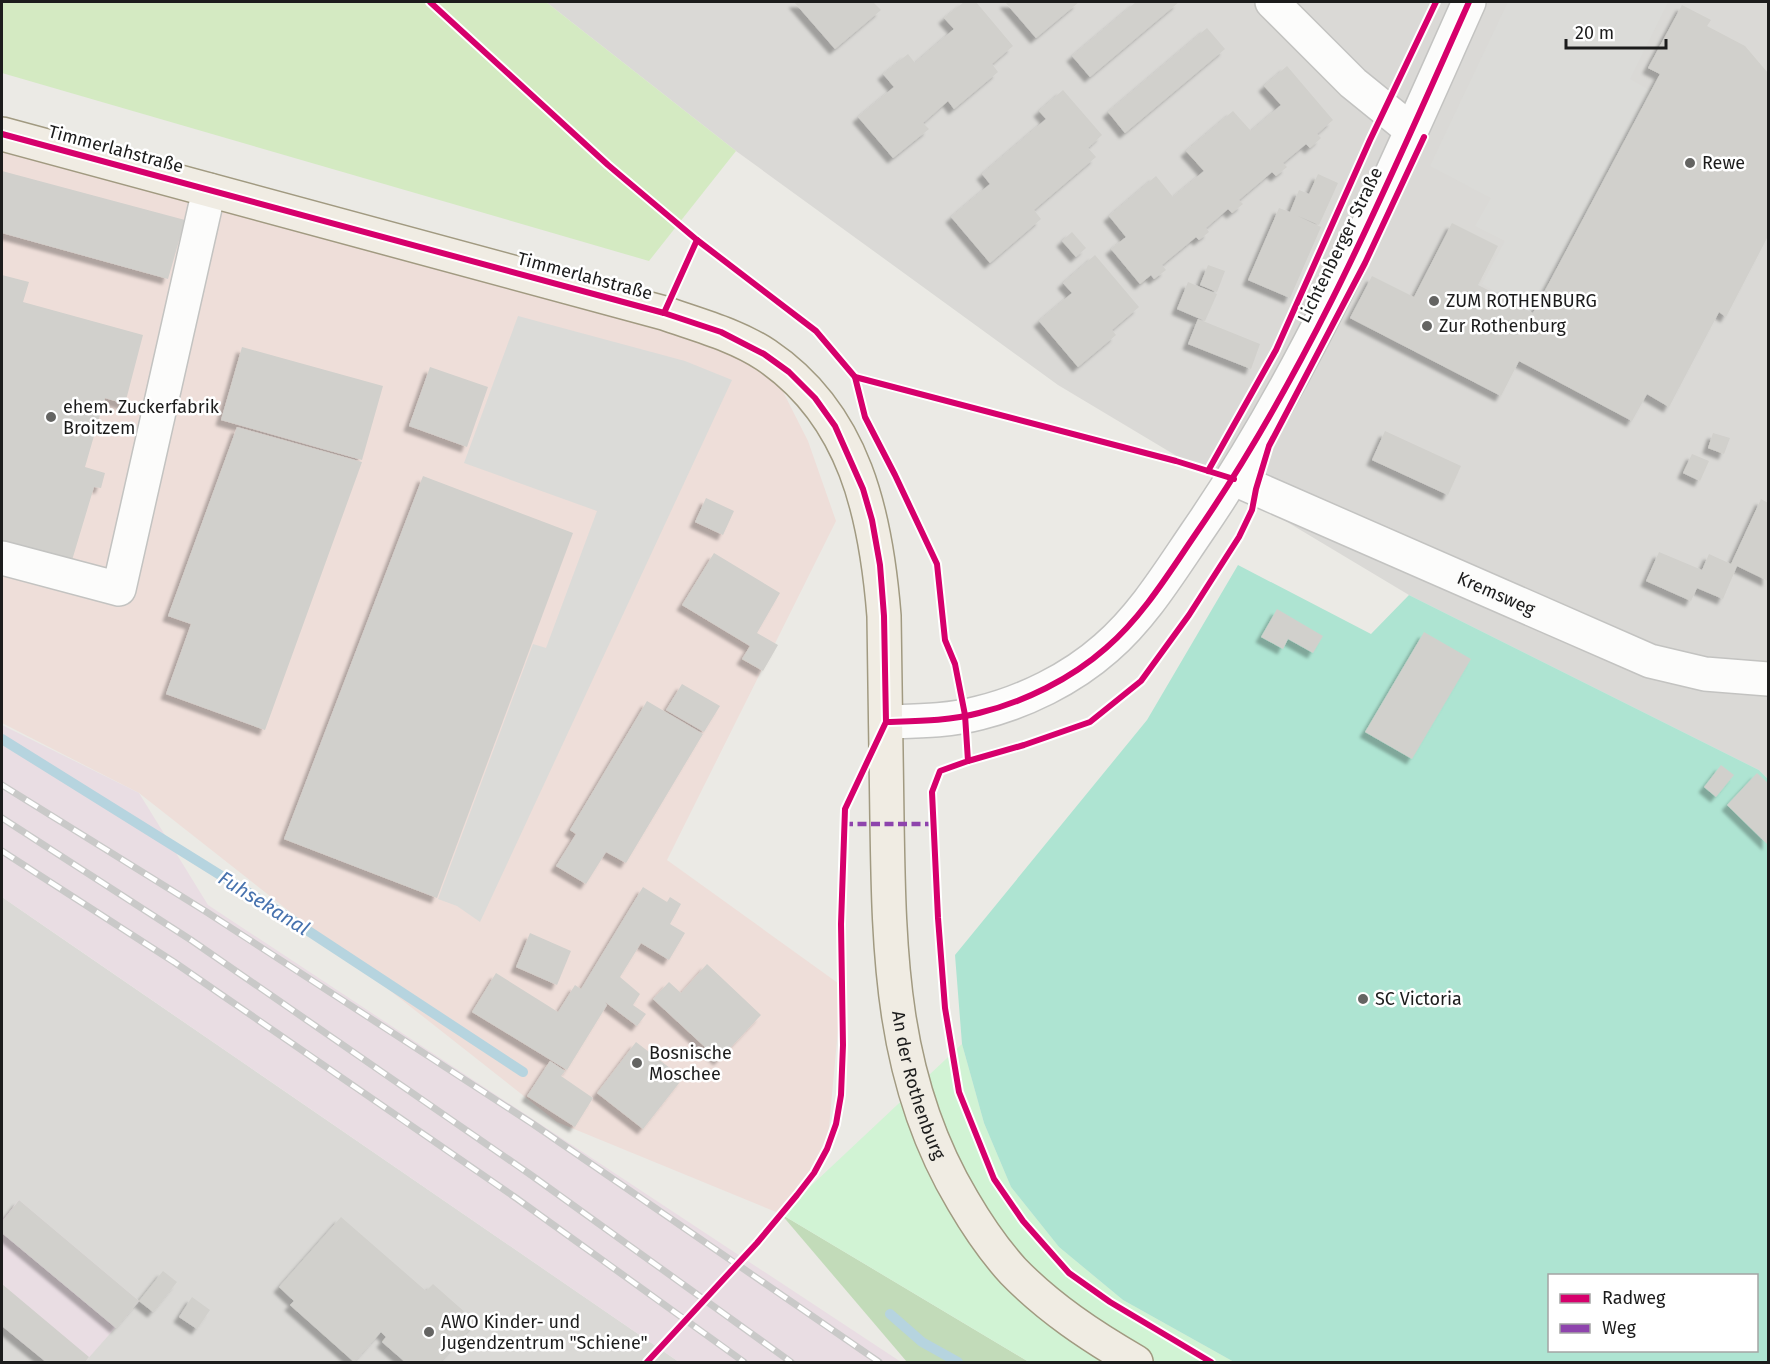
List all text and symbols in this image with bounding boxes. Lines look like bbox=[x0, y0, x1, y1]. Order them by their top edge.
scale bar bbox=[1566, 12, 1666, 50]
text: 20 m bbox=[1575, 22, 1614, 44]
street label: Timmerlahstraße bbox=[46, 120, 186, 178]
place label: Rewe bbox=[1702, 152, 1745, 174]
marker: Rewe bbox=[1683, 156, 1697, 170]
street label: Lichtenberger Straße bbox=[1293, 164, 1387, 326]
street label: Timmerlahstraße bbox=[515, 247, 655, 305]
place label: ZUM ROTHENBURG bbox=[1446, 290, 1597, 312]
marker: ZUM ROTHENBURG bbox=[1427, 294, 1441, 308]
place label: Zur Rothenburg bbox=[1439, 315, 1567, 337]
marker: Zur Rothenburg bbox=[1420, 319, 1434, 333]
place label: ehem. Zuckerfabrik Broitzem bbox=[63, 396, 220, 439]
marker: ehem. Zuckerfabrik Broitzem bbox=[44, 410, 58, 424]
street label: Kremsweg bbox=[1454, 567, 1539, 621]
water label: Fuhsekanal bbox=[214, 866, 314, 940]
place label: SC Victoria bbox=[1375, 988, 1462, 1010]
marker: SC Victoria bbox=[1356, 992, 1370, 1006]
street label: An der Rothenburg bbox=[887, 1009, 951, 1163]
place label: Bosnische Moschee bbox=[649, 1042, 732, 1085]
marker: Bosnische Moschee bbox=[630, 1056, 644, 1070]
legend bbox=[1548, 1274, 1758, 1352]
text: Radweg bbox=[1602, 1287, 1666, 1309]
place label: AWO Kinder- und Jugendzentrum "Schiene" bbox=[441, 1311, 648, 1354]
text: Weg bbox=[1602, 1317, 1636, 1339]
marker: AWO Kinder- und Jugendzentrum "Schiene" bbox=[422, 1325, 436, 1339]

